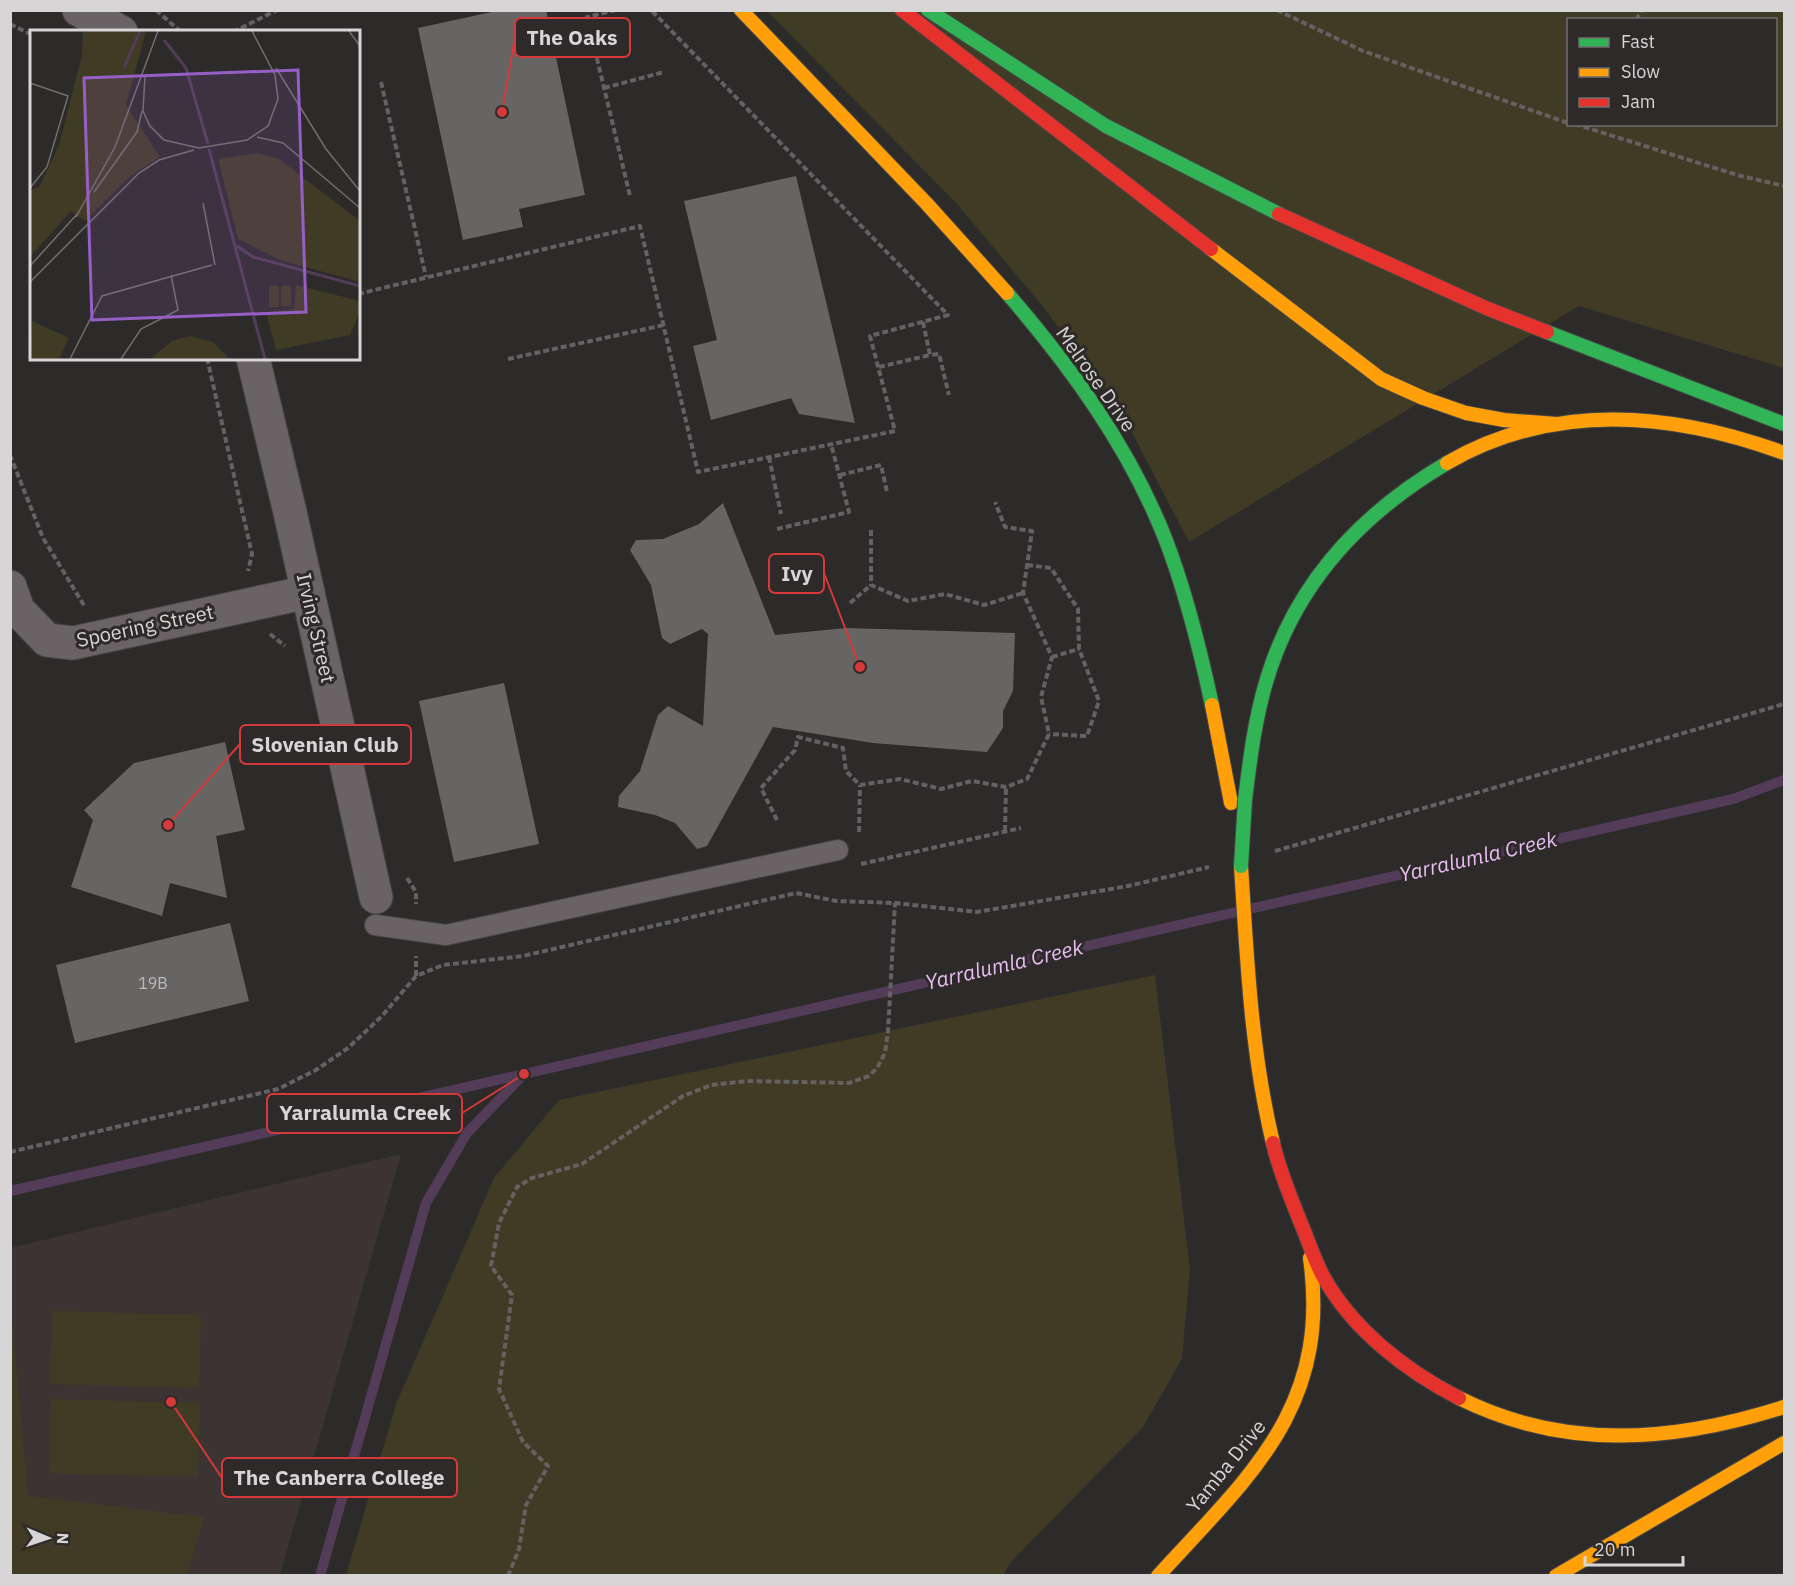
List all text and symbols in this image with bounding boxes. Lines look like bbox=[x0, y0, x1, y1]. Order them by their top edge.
callout: The Oaks bbox=[515, 18, 630, 57]
legend bbox=[1567, 18, 1777, 126]
text: The Oaks bbox=[527, 23, 617, 51]
inset map bbox=[30, 30, 360, 360]
text: Fast bbox=[1621, 30, 1655, 53]
text: Slow bbox=[1621, 60, 1660, 83]
text: Jam bbox=[1621, 90, 1656, 113]
street label: Melrose Drive bbox=[1050, 321, 1143, 437]
callout: Ivy bbox=[769, 554, 824, 593]
text: Ivy bbox=[781, 559, 814, 587]
street label: Irving Street bbox=[291, 570, 342, 685]
street label: Spoering Street bbox=[74, 598, 216, 653]
callout: Slovenian Club bbox=[240, 725, 411, 764]
text: Slovenian Club bbox=[251, 730, 399, 758]
water label: Yarralumla Creek bbox=[1396, 824, 1560, 888]
water label: Yarralumla Creek bbox=[922, 932, 1086, 996]
house number: 19B bbox=[138, 973, 168, 993]
callout: Yarralumla Creek bbox=[267, 1094, 462, 1133]
text: Yarralumla Creek bbox=[279, 1098, 452, 1126]
street label: Yamba Drive bbox=[1180, 1413, 1271, 1518]
callout: The Canberra College bbox=[222, 1458, 457, 1497]
text: The Canberra College bbox=[234, 1463, 445, 1491]
north arrow bbox=[18, 1508, 78, 1568]
scale bar bbox=[1585, 1529, 1682, 1567]
text: N bbox=[53, 1532, 73, 1545]
text: 20 m bbox=[1594, 1538, 1636, 1561]

